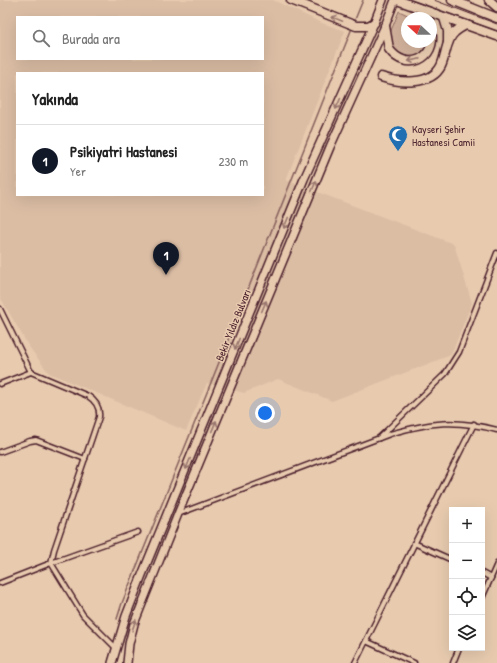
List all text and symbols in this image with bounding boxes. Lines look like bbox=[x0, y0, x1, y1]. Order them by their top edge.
north arrow bbox=[401, 12, 437, 48]
one-way arrow bbox=[332, 15, 344, 22]
search box bbox=[16, 16, 264, 60]
icon: search bbox=[30, 27, 52, 49]
text: Burada ara bbox=[62, 28, 120, 49]
one-way arrow bbox=[408, 57, 421, 65]
text: Yakında bbox=[32, 87, 78, 110]
one-way arrow bbox=[334, 98, 341, 110]
place label: Kayseri Şehir Hastanesi Camii bbox=[412, 122, 475, 149]
mosque icon: Kayseri Şehir Hastanesi Camii bbox=[387, 124, 409, 152]
text: Psikiyatri Hastanesi bbox=[70, 141, 178, 162]
text: 1 bbox=[43, 152, 47, 170]
text: 230 m bbox=[218, 152, 248, 170]
text: Yer bbox=[70, 162, 86, 180]
one-way arrow bbox=[311, 181, 318, 193]
one-way arrow bbox=[281, 217, 289, 229]
pin: 1 bbox=[153, 242, 179, 275]
street label: Bekir Yıldız Bulvarı bbox=[212, 287, 254, 363]
one-way arrow bbox=[261, 301, 268, 313]
one-way arrow bbox=[233, 337, 240, 349]
your location bbox=[255, 403, 275, 423]
one-way arrow bbox=[211, 421, 218, 433]
one-way arrow bbox=[183, 458, 191, 470]
map controls bbox=[449, 507, 485, 651]
button: + bbox=[449, 507, 485, 543]
button: − bbox=[449, 543, 485, 579]
button: locate bbox=[449, 579, 485, 615]
button: layers bbox=[449, 615, 485, 651]
one-way arrow bbox=[131, 619, 138, 632]

